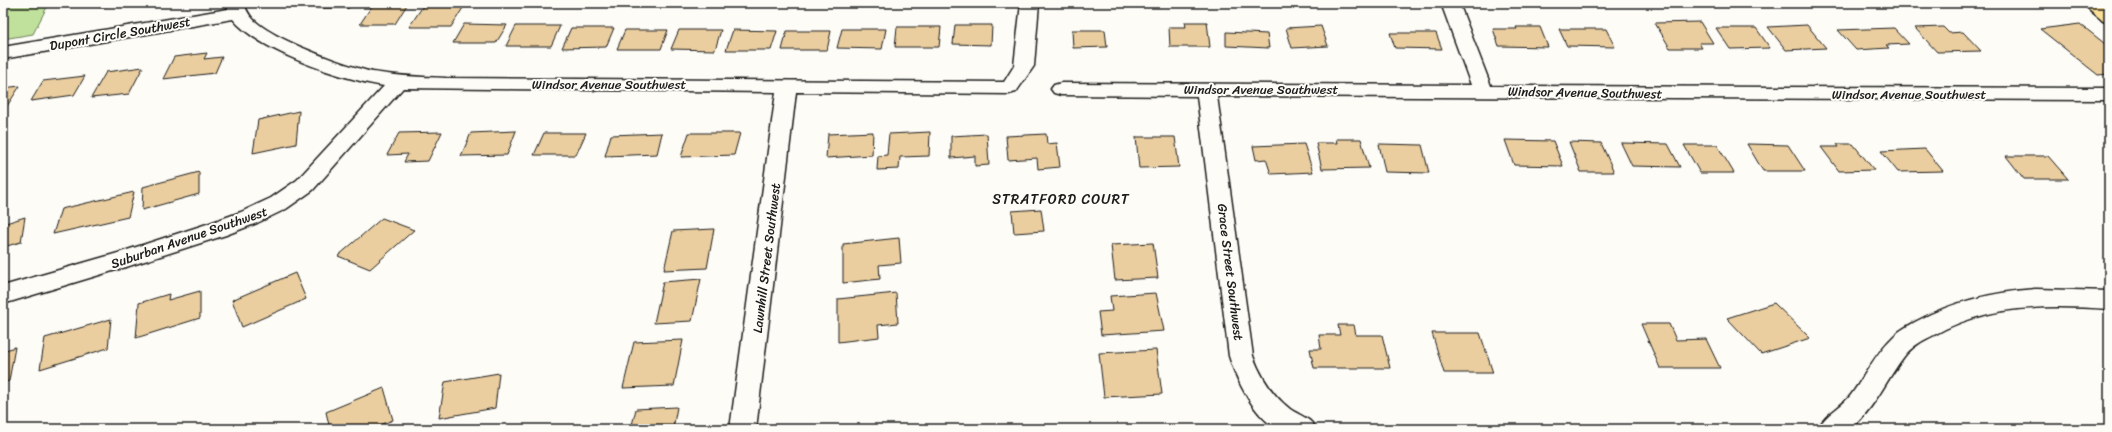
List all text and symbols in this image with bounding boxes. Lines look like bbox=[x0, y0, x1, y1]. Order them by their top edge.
street label: Dupont Circle Southwest bbox=[48, 10, 193, 57]
street label: Windsor Avenue Southwest bbox=[532, 73, 687, 96]
street label: Windsor Avenue Southwest bbox=[1184, 78, 1339, 101]
street label: Windsor Avenue Southwest bbox=[1508, 80, 1663, 105]
street label: Windsor Avenue Southwest bbox=[1832, 83, 1987, 106]
street label: Lawnhill Street Southwest bbox=[746, 181, 787, 334]
district label: STRATFORD COURT bbox=[992, 187, 1130, 212]
street label: Suburban Avenue Southwest bbox=[108, 200, 271, 275]
street label: Grace Street Southwest bbox=[1211, 202, 1250, 342]

